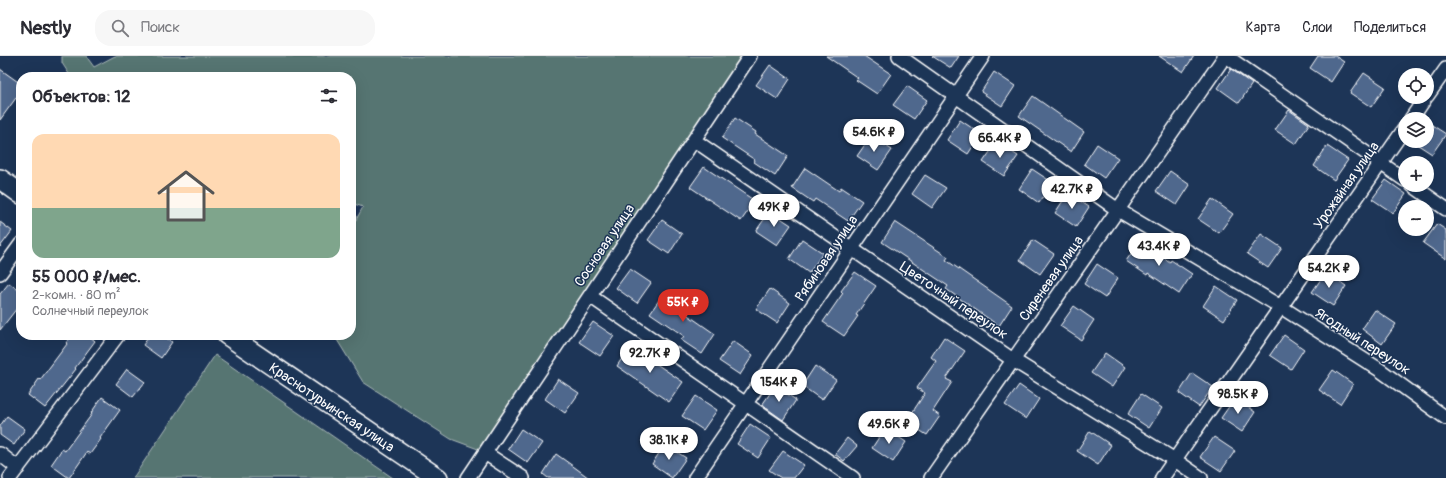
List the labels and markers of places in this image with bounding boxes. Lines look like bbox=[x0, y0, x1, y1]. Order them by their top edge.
pin: 54.6K ₽ bbox=[837, 119, 911, 153]
pin: 66.4K ₽ bbox=[963, 125, 1037, 159]
pin: 42.7K ₽ bbox=[1035, 176, 1109, 210]
pin: 49K ₽ bbox=[746, 194, 802, 228]
pin: 43.4K ₽ bbox=[1122, 233, 1196, 267]
pin: 54.2K ₽ bbox=[1292, 255, 1366, 289]
pin: 55K ₽ bbox=[655, 289, 711, 323]
pin: 92.7K ₽ bbox=[613, 340, 687, 374]
pin: 154K ₽ bbox=[746, 369, 812, 403]
pin: 98.5K ₽ bbox=[1201, 381, 1275, 415]
pin: 49.6K ₽ bbox=[852, 411, 926, 445]
pin: 38.1K ₽ bbox=[632, 427, 706, 461]

